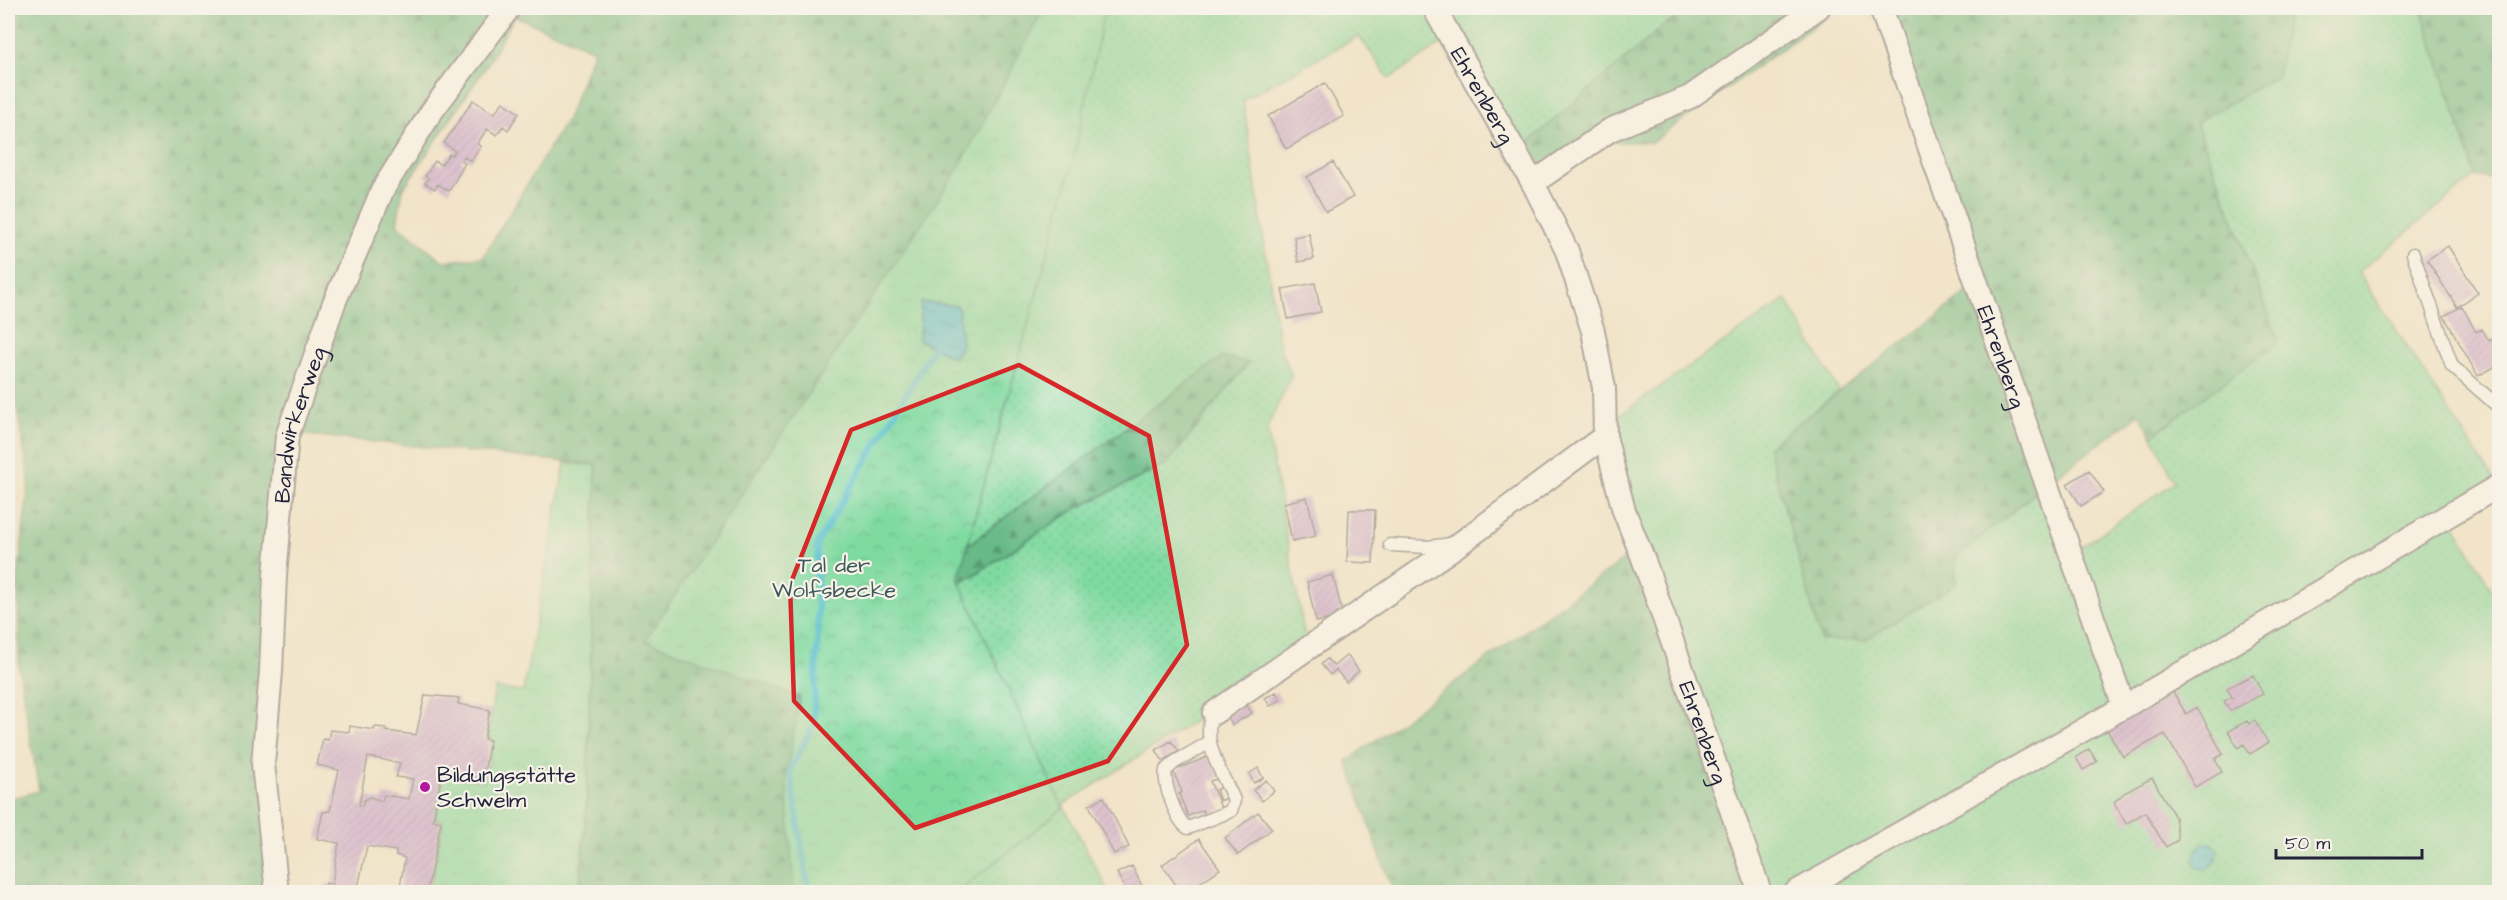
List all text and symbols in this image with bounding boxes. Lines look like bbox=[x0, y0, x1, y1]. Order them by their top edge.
street label: Ehrenberg bbox=[1442, 42, 1522, 150]
street label: Ehrenberg bbox=[1969, 302, 2033, 413]
street label: Bandwirkerweg bbox=[267, 343, 335, 504]
park label: Tal der Wolfsbecke bbox=[772, 550, 896, 606]
street label: Ehrenberg bbox=[1670, 677, 1735, 789]
place label: Bildungsstätte Schwelm bbox=[437, 760, 576, 816]
marker: Bildungsstätte Schwelm bbox=[418, 780, 432, 794]
scale bar bbox=[2276, 822, 2422, 860]
text: 50 m bbox=[2285, 831, 2330, 856]

